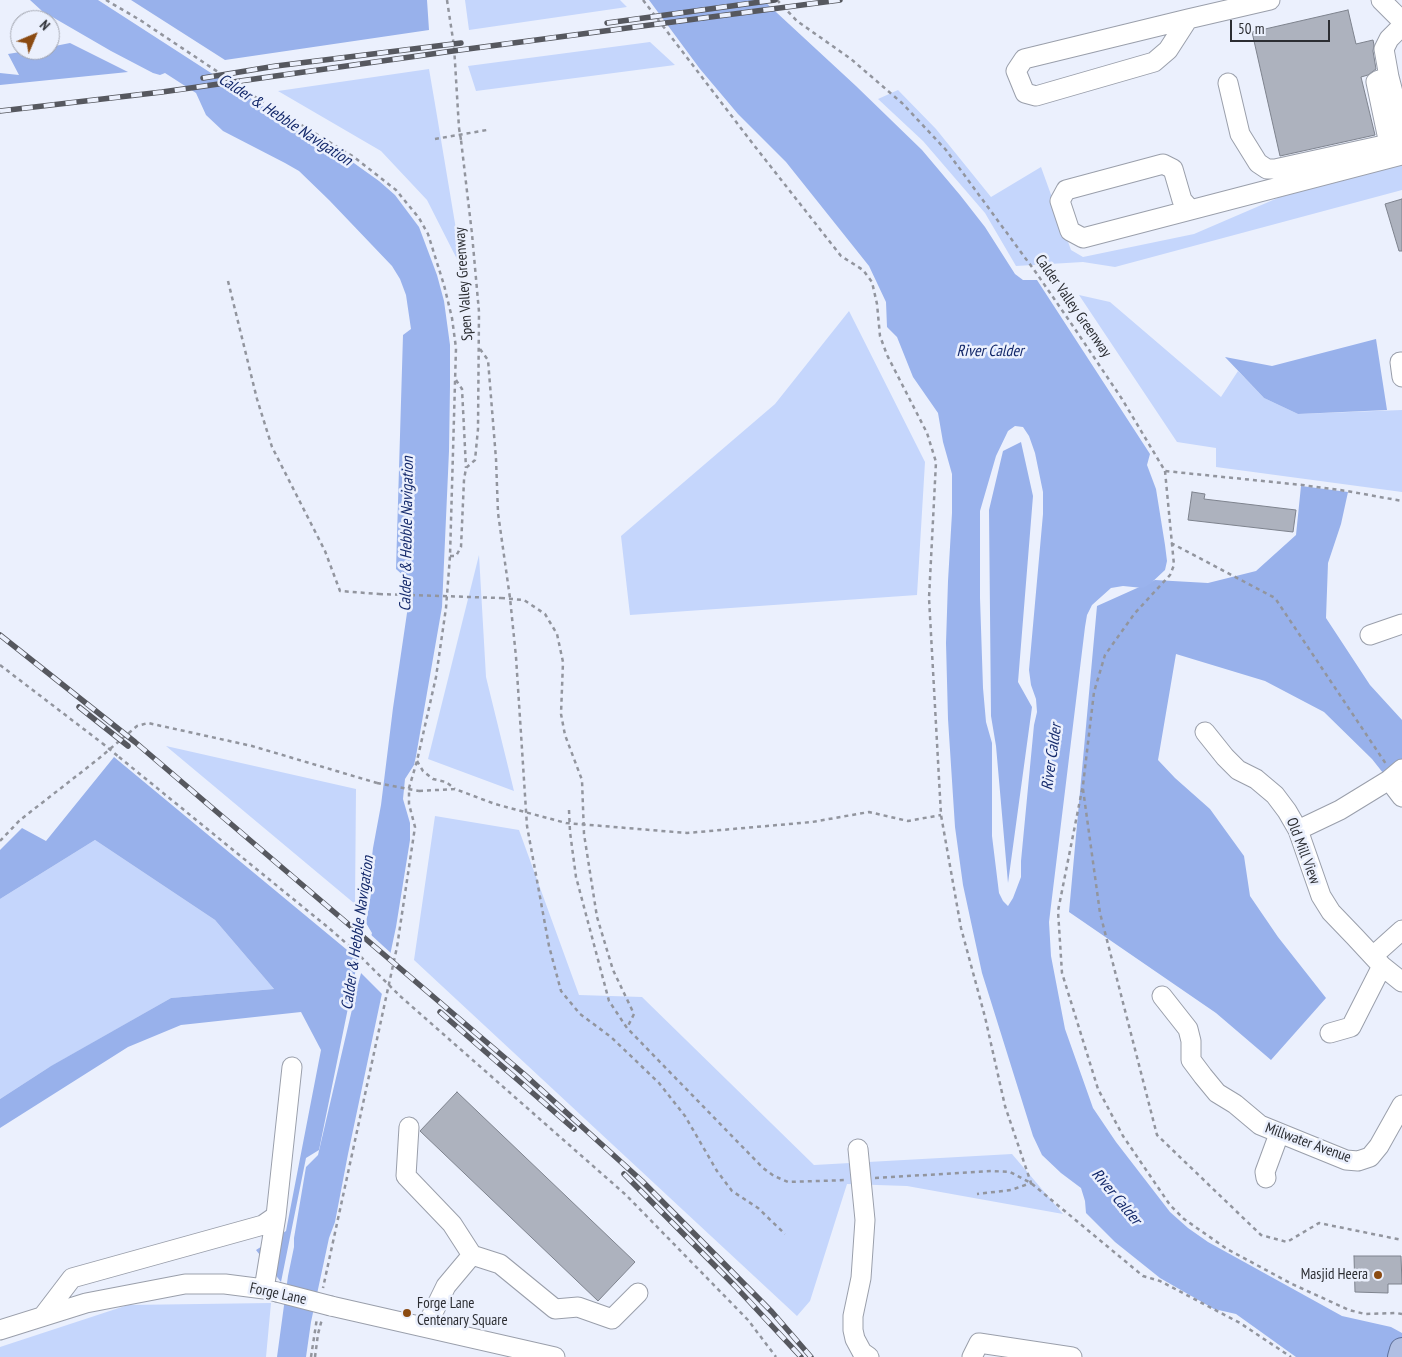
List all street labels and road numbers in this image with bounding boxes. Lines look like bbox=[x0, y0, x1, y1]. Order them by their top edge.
street label: Spen Valley Greenway bbox=[451, 227, 477, 341]
street label: Calder Valley Greenway bbox=[1031, 251, 1115, 361]
street label: Old Mill View bbox=[1282, 815, 1324, 887]
street label: Millwater Avenue bbox=[1263, 1119, 1353, 1167]
street label: Forge Lane bbox=[248, 1279, 308, 1309]

